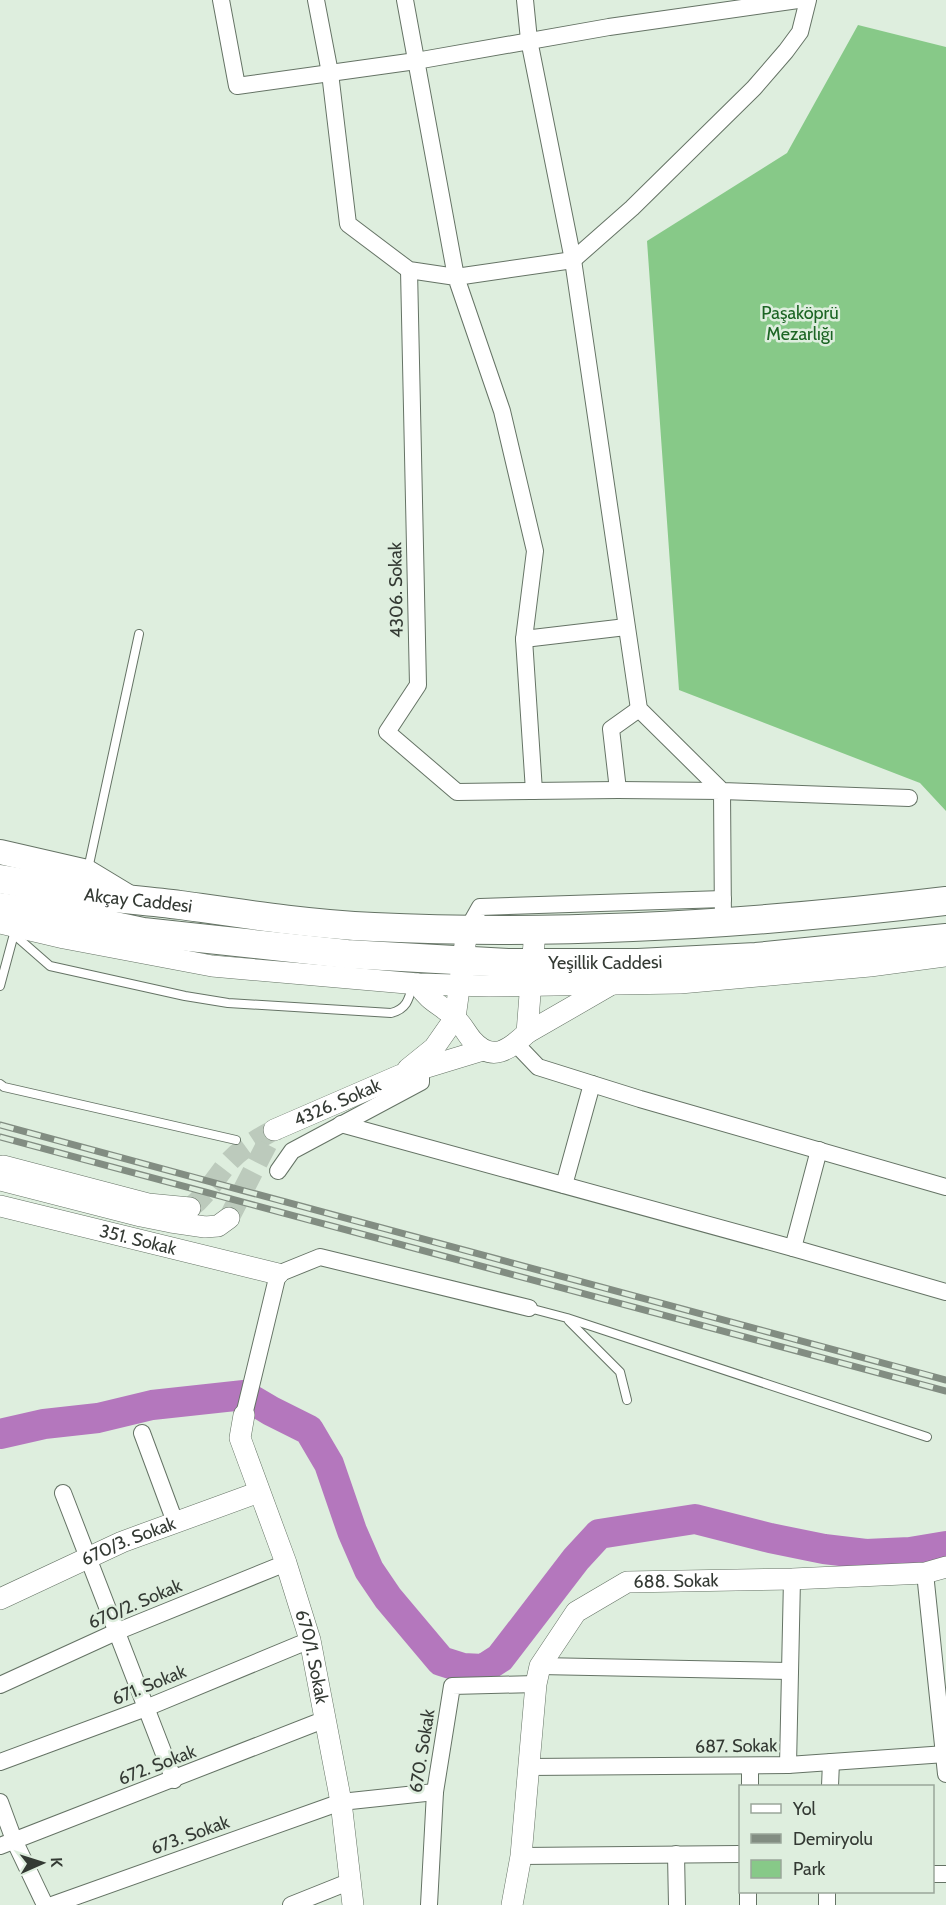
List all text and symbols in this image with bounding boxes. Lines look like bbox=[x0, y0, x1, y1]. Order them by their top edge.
park label: Paşaköprü Mezarlığı bbox=[761, 302, 839, 345]
street label: 4306. Sokak bbox=[384, 541, 408, 638]
street label: Akçay Caddesi bbox=[83, 883, 194, 918]
street label: Yeşillik Caddesi bbox=[547, 951, 663, 974]
street label: 4326. Sokak bbox=[290, 1074, 385, 1131]
street label: 351. Sokak bbox=[97, 1220, 179, 1260]
street label: 670/3. Sokak bbox=[78, 1512, 179, 1570]
street label: 688. Sokak bbox=[633, 1569, 720, 1593]
street label: 670/2. Sokak bbox=[85, 1574, 186, 1634]
street label: 670/1. Sokak bbox=[290, 1607, 333, 1707]
street label: 671. Sokak bbox=[109, 1660, 190, 1710]
street label: 670. Sokak bbox=[405, 1707, 440, 1794]
street label: 687. Sokak bbox=[695, 1734, 778, 1758]
street label: 672. Sokak bbox=[115, 1740, 200, 1790]
legend bbox=[739, 1785, 934, 1893]
text: Yol bbox=[792, 1798, 817, 1820]
street label: 673. Sokak bbox=[148, 1810, 233, 1859]
text: Demiryolu bbox=[793, 1828, 873, 1850]
north arrow bbox=[12, 1833, 72, 1893]
text: K bbox=[47, 1857, 66, 1868]
text: Park bbox=[793, 1858, 826, 1880]

